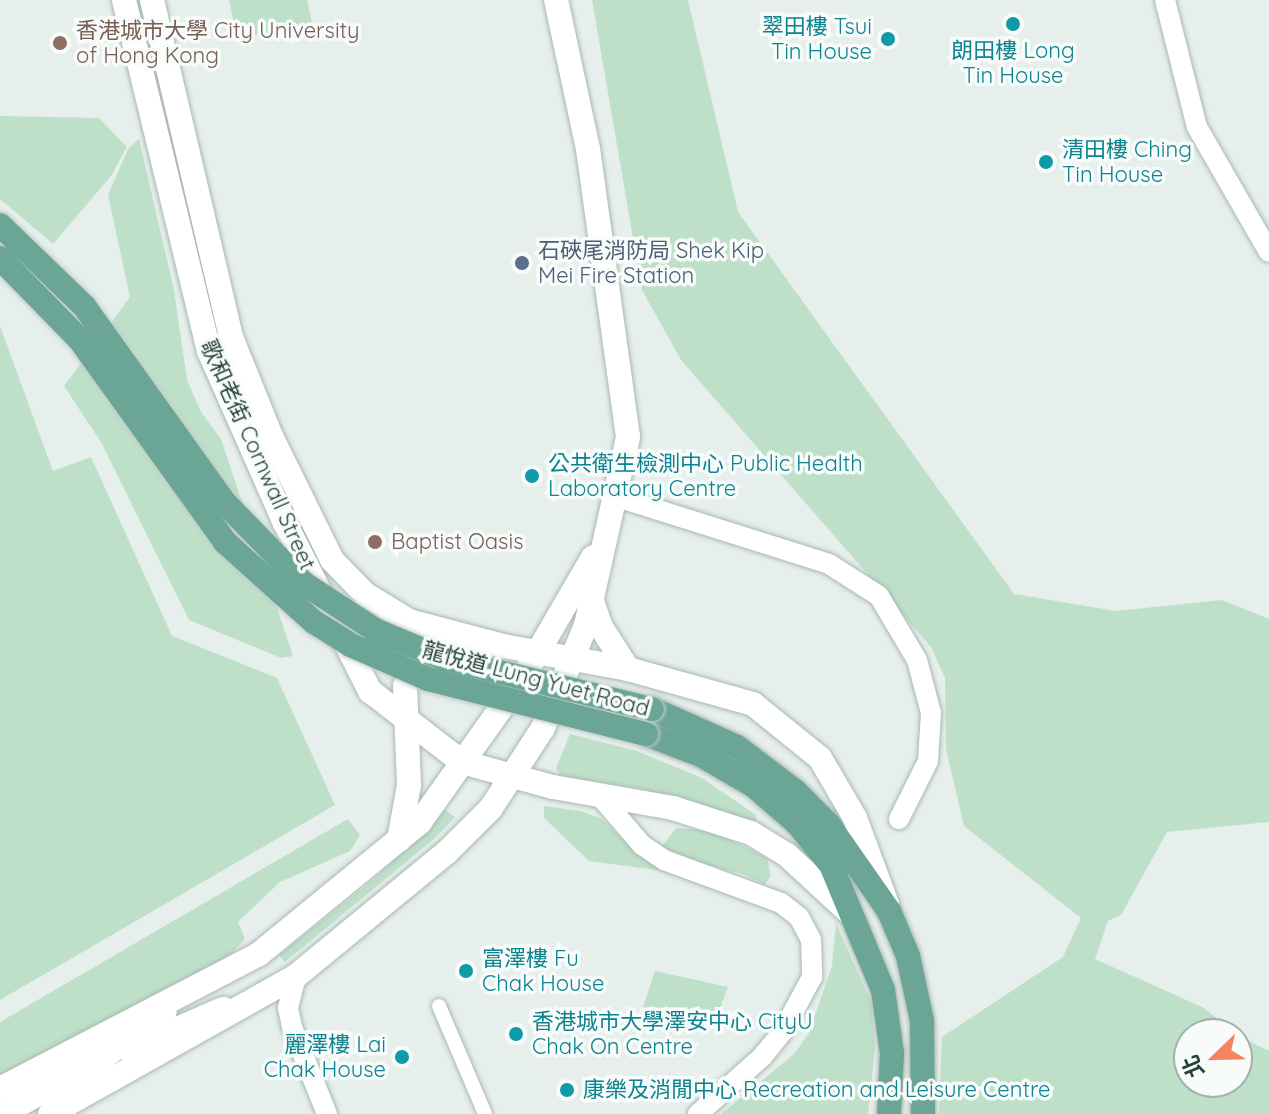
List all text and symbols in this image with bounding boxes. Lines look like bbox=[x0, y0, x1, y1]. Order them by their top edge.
place label: 翠田樓 Tsui Tin House bbox=[762, 13, 872, 64]
marker: 朗田樓 Long Tin House bbox=[1004, 15, 1022, 33]
place label: 香港城市大學 City University of Hong Kong bbox=[76, 17, 360, 68]
marker: 翠田樓 Tsui Tin House bbox=[879, 30, 897, 48]
marker: 香港城市大學 City University of Hong Kong bbox=[51, 34, 69, 52]
place label: 朗田樓 Long Tin House bbox=[951, 37, 1075, 88]
place label: 清田樓 Ching Tin House bbox=[1062, 136, 1192, 188]
marker: 清田樓 Ching Tin House bbox=[1037, 153, 1055, 171]
place label: 石硤尾消防局 Shek Kip Mei Fire Station bbox=[538, 237, 764, 288]
marker: 石硤尾消防局 Shek Kip Mei Fire Station bbox=[513, 254, 531, 272]
street label: 歌和老街 Cornwall Street bbox=[195, 336, 321, 574]
place label: 公共衛生檢測中心 Public Health Laboratory Centre bbox=[548, 450, 863, 502]
marker: 公共衛生檢測中心 Public Health Laboratory Centre bbox=[523, 467, 541, 485]
place label: Baptist Oasis bbox=[391, 529, 523, 555]
marker: Baptist Oasis bbox=[366, 533, 384, 551]
street label: 龍悅道 Lung Yuet Road bbox=[420, 636, 652, 722]
place label: 富澤樓 Fu Chak House bbox=[482, 945, 604, 996]
marker: 富澤樓 Fu Chak House bbox=[457, 962, 475, 980]
place label: 香港城市大學澤安中心 CityU Chak On Centre bbox=[532, 1008, 813, 1060]
north arrow bbox=[1173, 1018, 1253, 1098]
marker: 香港城市大學澤安中心 CityU Chak On Centre bbox=[507, 1025, 525, 1043]
place label: 麗澤樓 Lai Chak House bbox=[264, 1031, 386, 1082]
marker: 麗澤樓 Lai Chak House bbox=[393, 1048, 411, 1066]
text: 北 bbox=[1176, 1051, 1210, 1082]
place label: 康樂及消閒中心 Recreation and Leisure Centre bbox=[583, 1077, 1050, 1103]
marker: 康樂及消閒中心 Recreation and Leisure Centre bbox=[558, 1081, 576, 1099]

